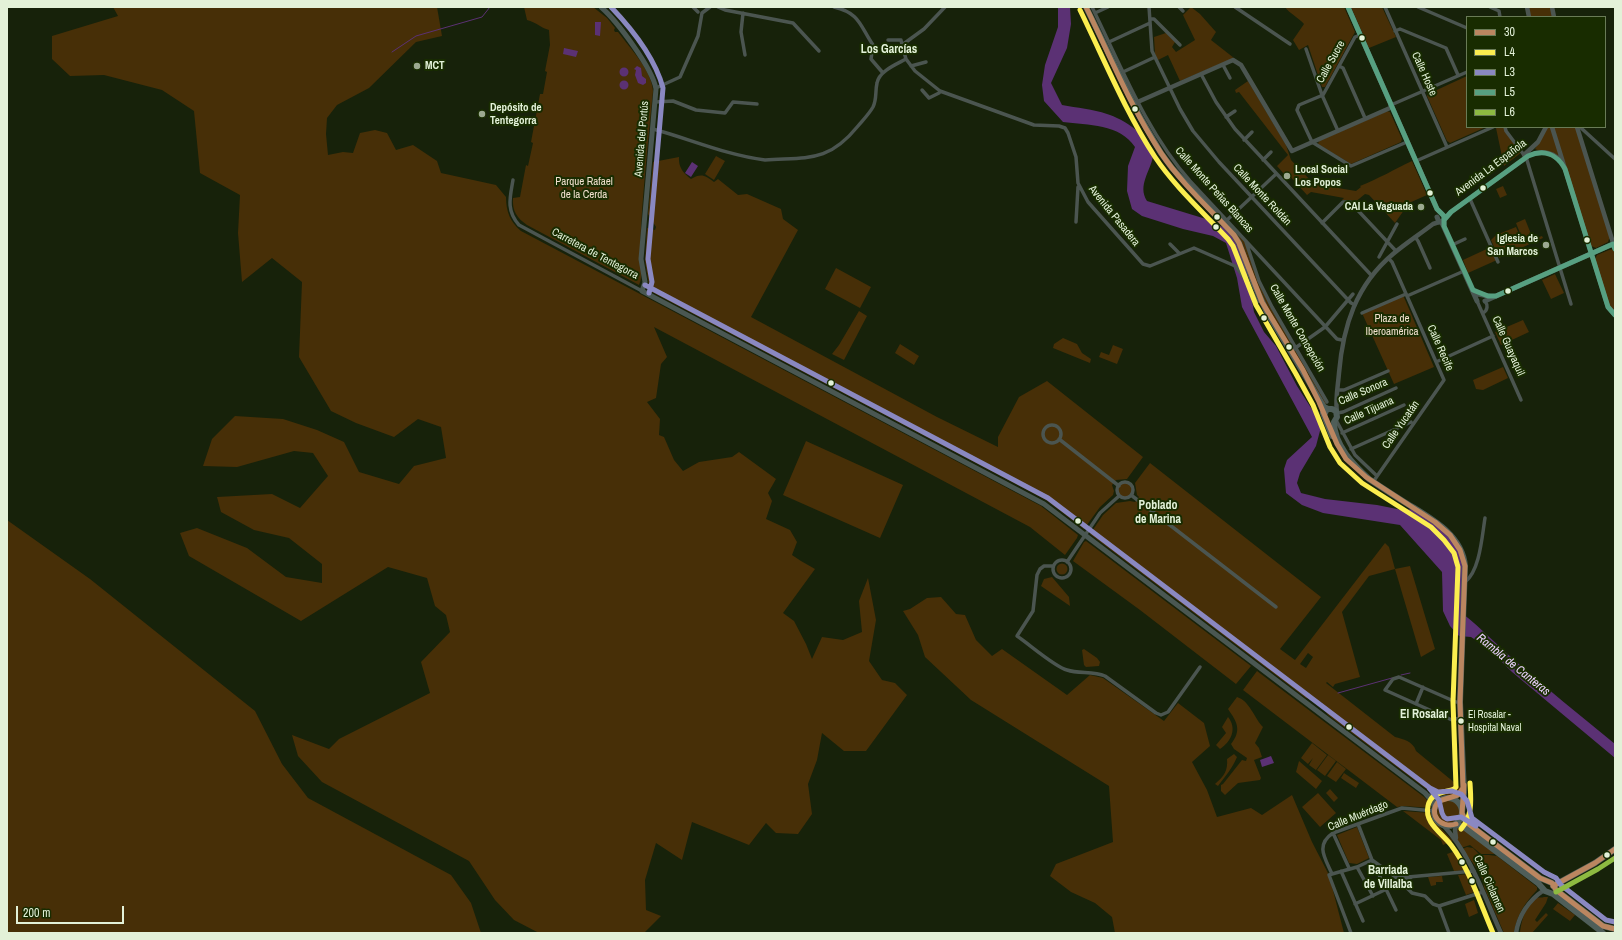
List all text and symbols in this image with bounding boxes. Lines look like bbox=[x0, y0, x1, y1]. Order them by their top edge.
legend bbox=[1466, 16, 1606, 128]
text: 30 bbox=[1504, 24, 1515, 40]
unlabelled marker bbox=[1357, 33, 1367, 43]
street label: Calle Sucre bbox=[1314, 38, 1348, 86]
district label: Los Garcías bbox=[861, 43, 917, 57]
text: L4 bbox=[1504, 44, 1515, 60]
street label: Calle Hoste bbox=[1408, 50, 1440, 98]
place label: MCT bbox=[425, 59, 445, 73]
marker: MCT bbox=[412, 61, 422, 71]
text: L3 bbox=[1504, 64, 1515, 80]
text: L5 bbox=[1504, 84, 1515, 100]
place label: Depósito de Tentegorra bbox=[490, 101, 542, 127]
street label: Avenida del Portús bbox=[632, 101, 652, 177]
unlabelled marker bbox=[1130, 104, 1140, 114]
text: L6 bbox=[1504, 104, 1515, 120]
marker: Depósito de Tentegorra bbox=[477, 109, 487, 119]
street label: Avenida La Española bbox=[1453, 137, 1529, 199]
street label: Calle Monte Peñas Blancas bbox=[1172, 144, 1256, 236]
street label: Calle Monte Roldán bbox=[1230, 162, 1294, 228]
place label: Local Social Los Popos bbox=[1295, 163, 1348, 189]
marker: Local Social Los Popos bbox=[1282, 171, 1292, 181]
park label: Parque Rafael de la Cerda bbox=[555, 175, 613, 201]
street label: Avenida Pasadera bbox=[1086, 183, 1142, 249]
unlabelled marker bbox=[1478, 183, 1488, 193]
unlabelled marker bbox=[1425, 188, 1435, 198]
place label: CAI La Vaguada bbox=[1345, 200, 1413, 214]
marker: CAI La Vaguada bbox=[1416, 202, 1426, 212]
unlabelled marker bbox=[1212, 212, 1222, 222]
unlabelled marker bbox=[1211, 222, 1221, 232]
street label: Carretera de Tentegorra bbox=[549, 226, 641, 282]
place label: Iglesia de San Marcos bbox=[1487, 232, 1538, 258]
unlabelled marker bbox=[1582, 235, 1592, 245]
marker: Iglesia de San Marcos bbox=[1541, 240, 1551, 250]
street label: Calle Monte Concepción bbox=[1267, 282, 1327, 374]
unlabelled marker bbox=[1503, 286, 1513, 296]
park label: Plaza de Iberoamérica bbox=[1365, 312, 1419, 338]
unlabelled marker bbox=[1259, 313, 1269, 323]
street label: Calle Guayaquil bbox=[1489, 314, 1527, 378]
street label: Calle Recife bbox=[1424, 323, 1456, 373]
unlabelled marker bbox=[1284, 342, 1294, 352]
street label: Calle Sonora bbox=[1336, 376, 1390, 408]
unlabelled marker bbox=[826, 378, 836, 388]
street label: Calle Tijuana bbox=[1342, 394, 1396, 428]
street label: Calle Yucatán bbox=[1380, 398, 1422, 452]
district label: Poblado de Marina bbox=[1135, 499, 1181, 527]
unlabelled marker bbox=[1073, 516, 1083, 526]
water label: Rambla de Canteras bbox=[1473, 631, 1553, 699]
district label: El Rosalar bbox=[1400, 708, 1448, 722]
place label: El Rosalar - Hospital Naval bbox=[1468, 709, 1521, 732]
marker: El Rosalar - Hospital Naval bbox=[1456, 716, 1466, 726]
unlabelled marker bbox=[1344, 722, 1354, 732]
street label: Calle Muérdago bbox=[1326, 798, 1390, 834]
unlabelled marker bbox=[1488, 837, 1498, 847]
unlabelled marker bbox=[1602, 850, 1612, 860]
street label: Calle Ciclamen bbox=[1471, 853, 1507, 915]
unlabelled marker bbox=[1457, 857, 1467, 867]
district label: Barriada de Villalba bbox=[1364, 864, 1412, 892]
unlabelled marker bbox=[1467, 876, 1477, 886]
scale bar bbox=[18, 898, 126, 924]
text: 200 m bbox=[23, 905, 50, 921]

